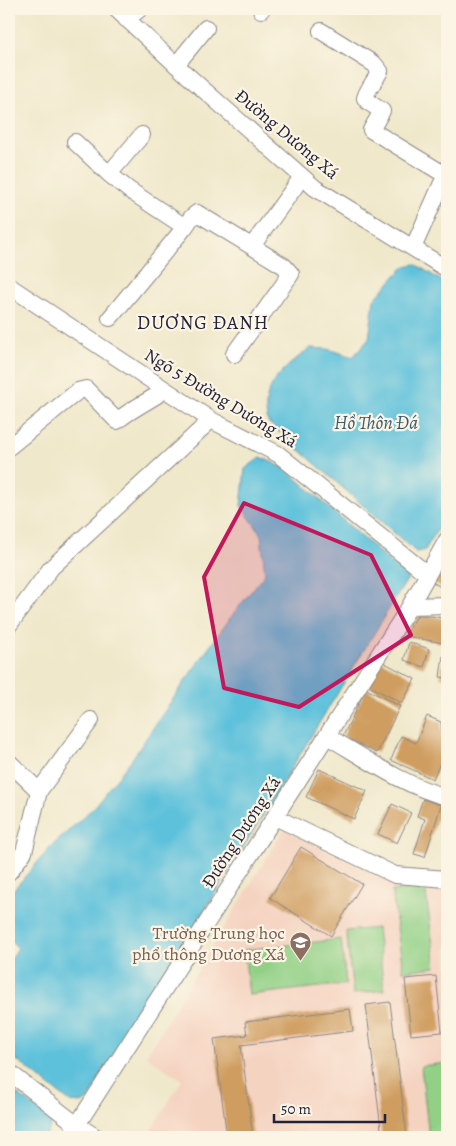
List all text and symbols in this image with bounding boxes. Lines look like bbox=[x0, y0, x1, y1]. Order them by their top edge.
street label: Đường Dương Xá bbox=[230, 83, 345, 185]
district label: DƯƠNG ĐANH bbox=[137, 310, 269, 336]
street label: Ngõ 5 Đường Dương Xá bbox=[140, 343, 302, 453]
water label: Hồ Thôn Đá bbox=[334, 410, 418, 436]
street label: Đường Dương Xá bbox=[196, 771, 286, 893]
place label: Trường Trung học phổ thông Dương Xá bbox=[132, 921, 286, 966]
school or university icon: Trường Trung học phổ thông Dương Xá bbox=[289, 931, 313, 962]
scale bar bbox=[274, 1091, 385, 1123]
text: 50 m bbox=[281, 1099, 311, 1119]

